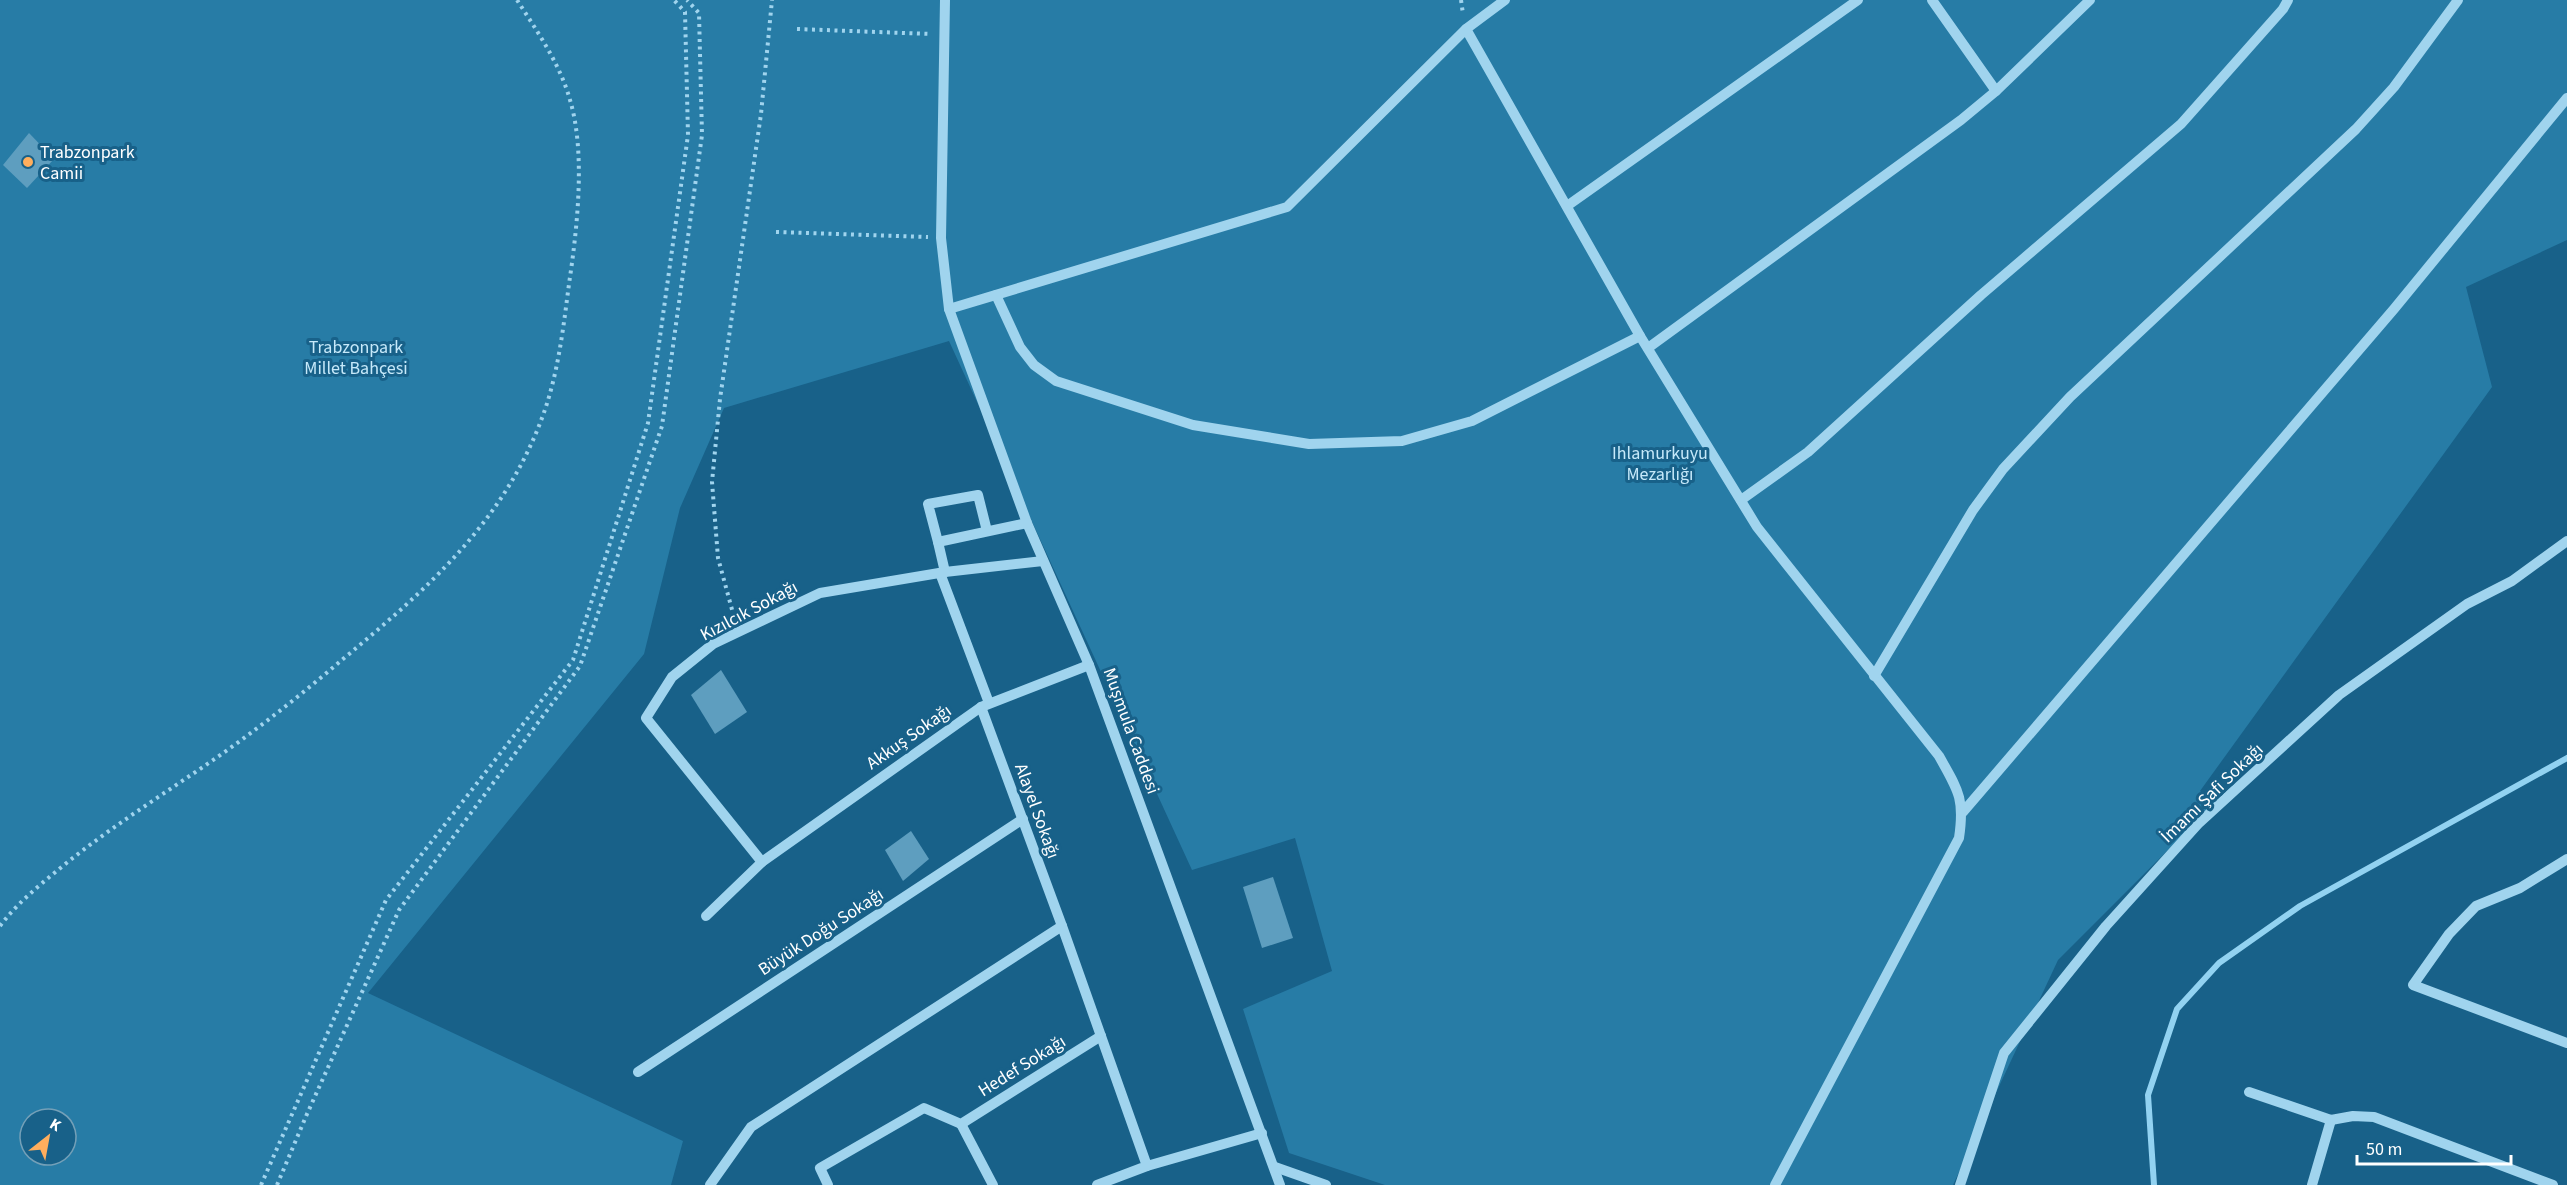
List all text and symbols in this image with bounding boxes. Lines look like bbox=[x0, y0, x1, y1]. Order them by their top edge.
place label: Trabzonpark Camii bbox=[40, 140, 135, 186]
marker: Trabzonpark Camii bbox=[21, 155, 35, 169]
park label: Trabzonpark Millet Bahçesi bbox=[304, 335, 408, 381]
park label: Ihlamurkuyu Mezarlığı bbox=[1612, 441, 1708, 487]
street label: Kızılcık Sokağı bbox=[696, 575, 802, 647]
street label: Muşmula Caddesi bbox=[1097, 664, 1165, 798]
street label: Akkuş Sokağı bbox=[861, 698, 957, 776]
street label: İmamı Şafi Sokağı bbox=[2155, 737, 2269, 849]
street label: Alayel Sokağı bbox=[1008, 760, 1066, 862]
street label: Büyük Doğu Sokağı bbox=[753, 882, 889, 982]
street label: Hedef Sokağı bbox=[973, 1029, 1071, 1103]
north arrow bbox=[18, 1107, 78, 1167]
text: K bbox=[45, 1113, 65, 1137]
scale bar bbox=[2357, 1128, 2512, 1166]
text: 50 m bbox=[2366, 1137, 2402, 1162]

